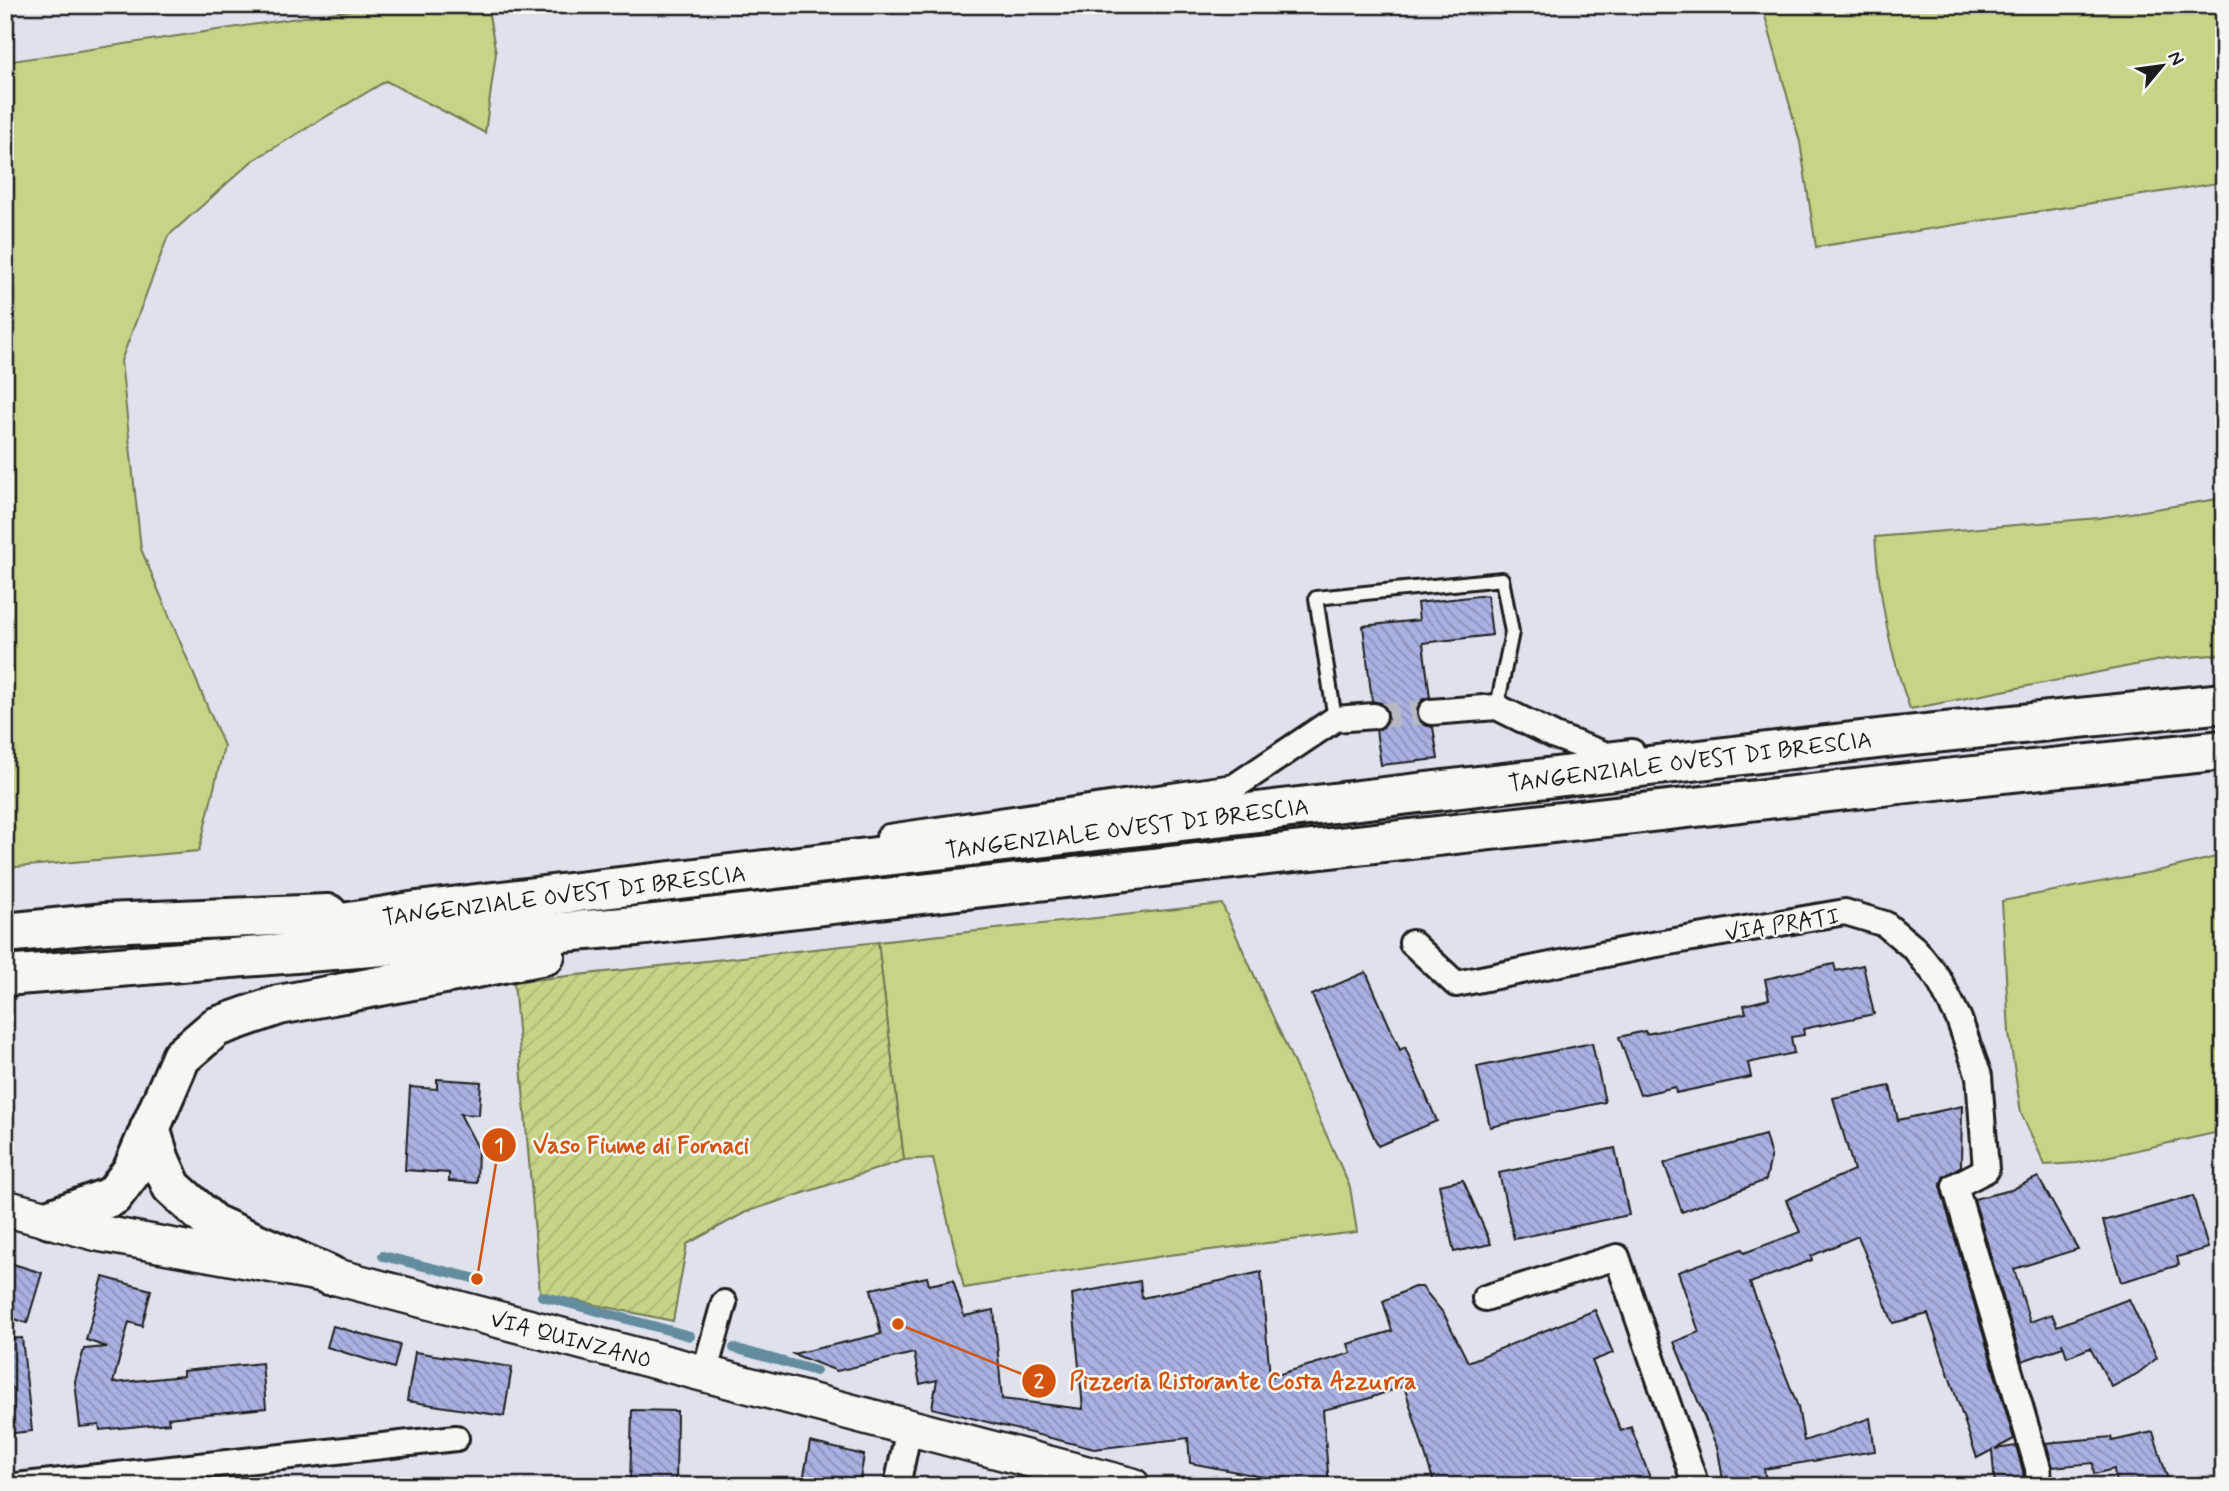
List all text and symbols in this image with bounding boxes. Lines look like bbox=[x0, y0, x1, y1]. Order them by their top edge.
north arrow bbox=[2128, 32, 2198, 102]
text: N bbox=[2162, 47, 2190, 70]
street label: TANGENZIALE OVEST DI BRESCIA bbox=[1507, 726, 1874, 800]
street label: TANGENZIALE OVEST DI BRESCIA bbox=[944, 793, 1311, 867]
street label: TANGENZIALE OVEST DI BRESCIA bbox=[381, 860, 748, 934]
street label: VIA PRATI bbox=[1723, 902, 1842, 950]
callout: Vaso Fiume di Fornaci bbox=[481, 1122, 766, 1167]
text: Vaso Fiume di Fornaci bbox=[533, 1131, 750, 1162]
text: 1 bbox=[494, 1132, 504, 1160]
street label: VIA QUINZANO bbox=[487, 1305, 654, 1377]
callout: Pizzeria Ristorante Costa Azzurra bbox=[1022, 1358, 1429, 1403]
text: Pizzeria Ristorante Costa Azzurra bbox=[1069, 1367, 1417, 1398]
text: 2 bbox=[1034, 1368, 1045, 1396]

